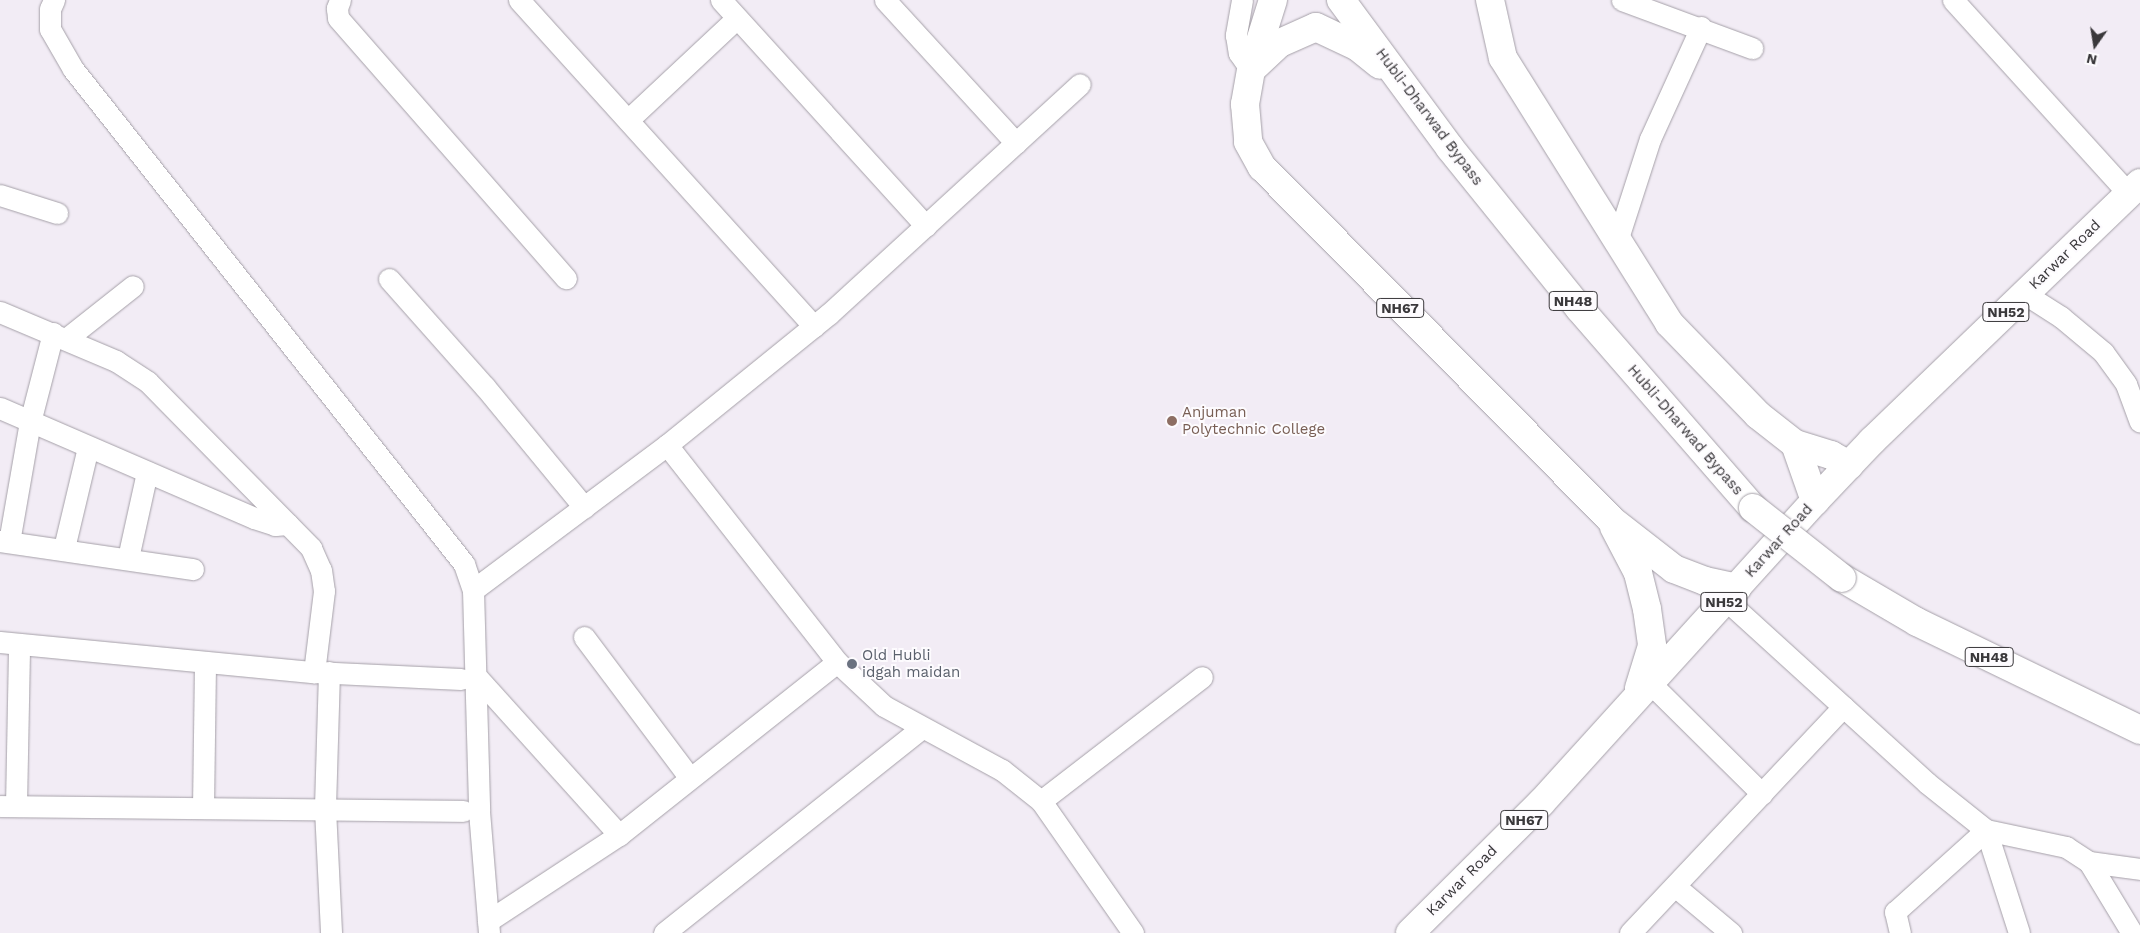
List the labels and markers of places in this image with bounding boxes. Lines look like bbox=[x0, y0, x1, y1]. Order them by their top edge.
place label: Anjuman Polytechnic College bbox=[1182, 403, 1325, 438]
marker: Anjuman Polytechnic College bbox=[1166, 415, 1178, 427]
place label: Old Hubli idgah maidan bbox=[862, 646, 960, 681]
marker: Old Hubli idgah maidan bbox=[846, 658, 858, 670]

